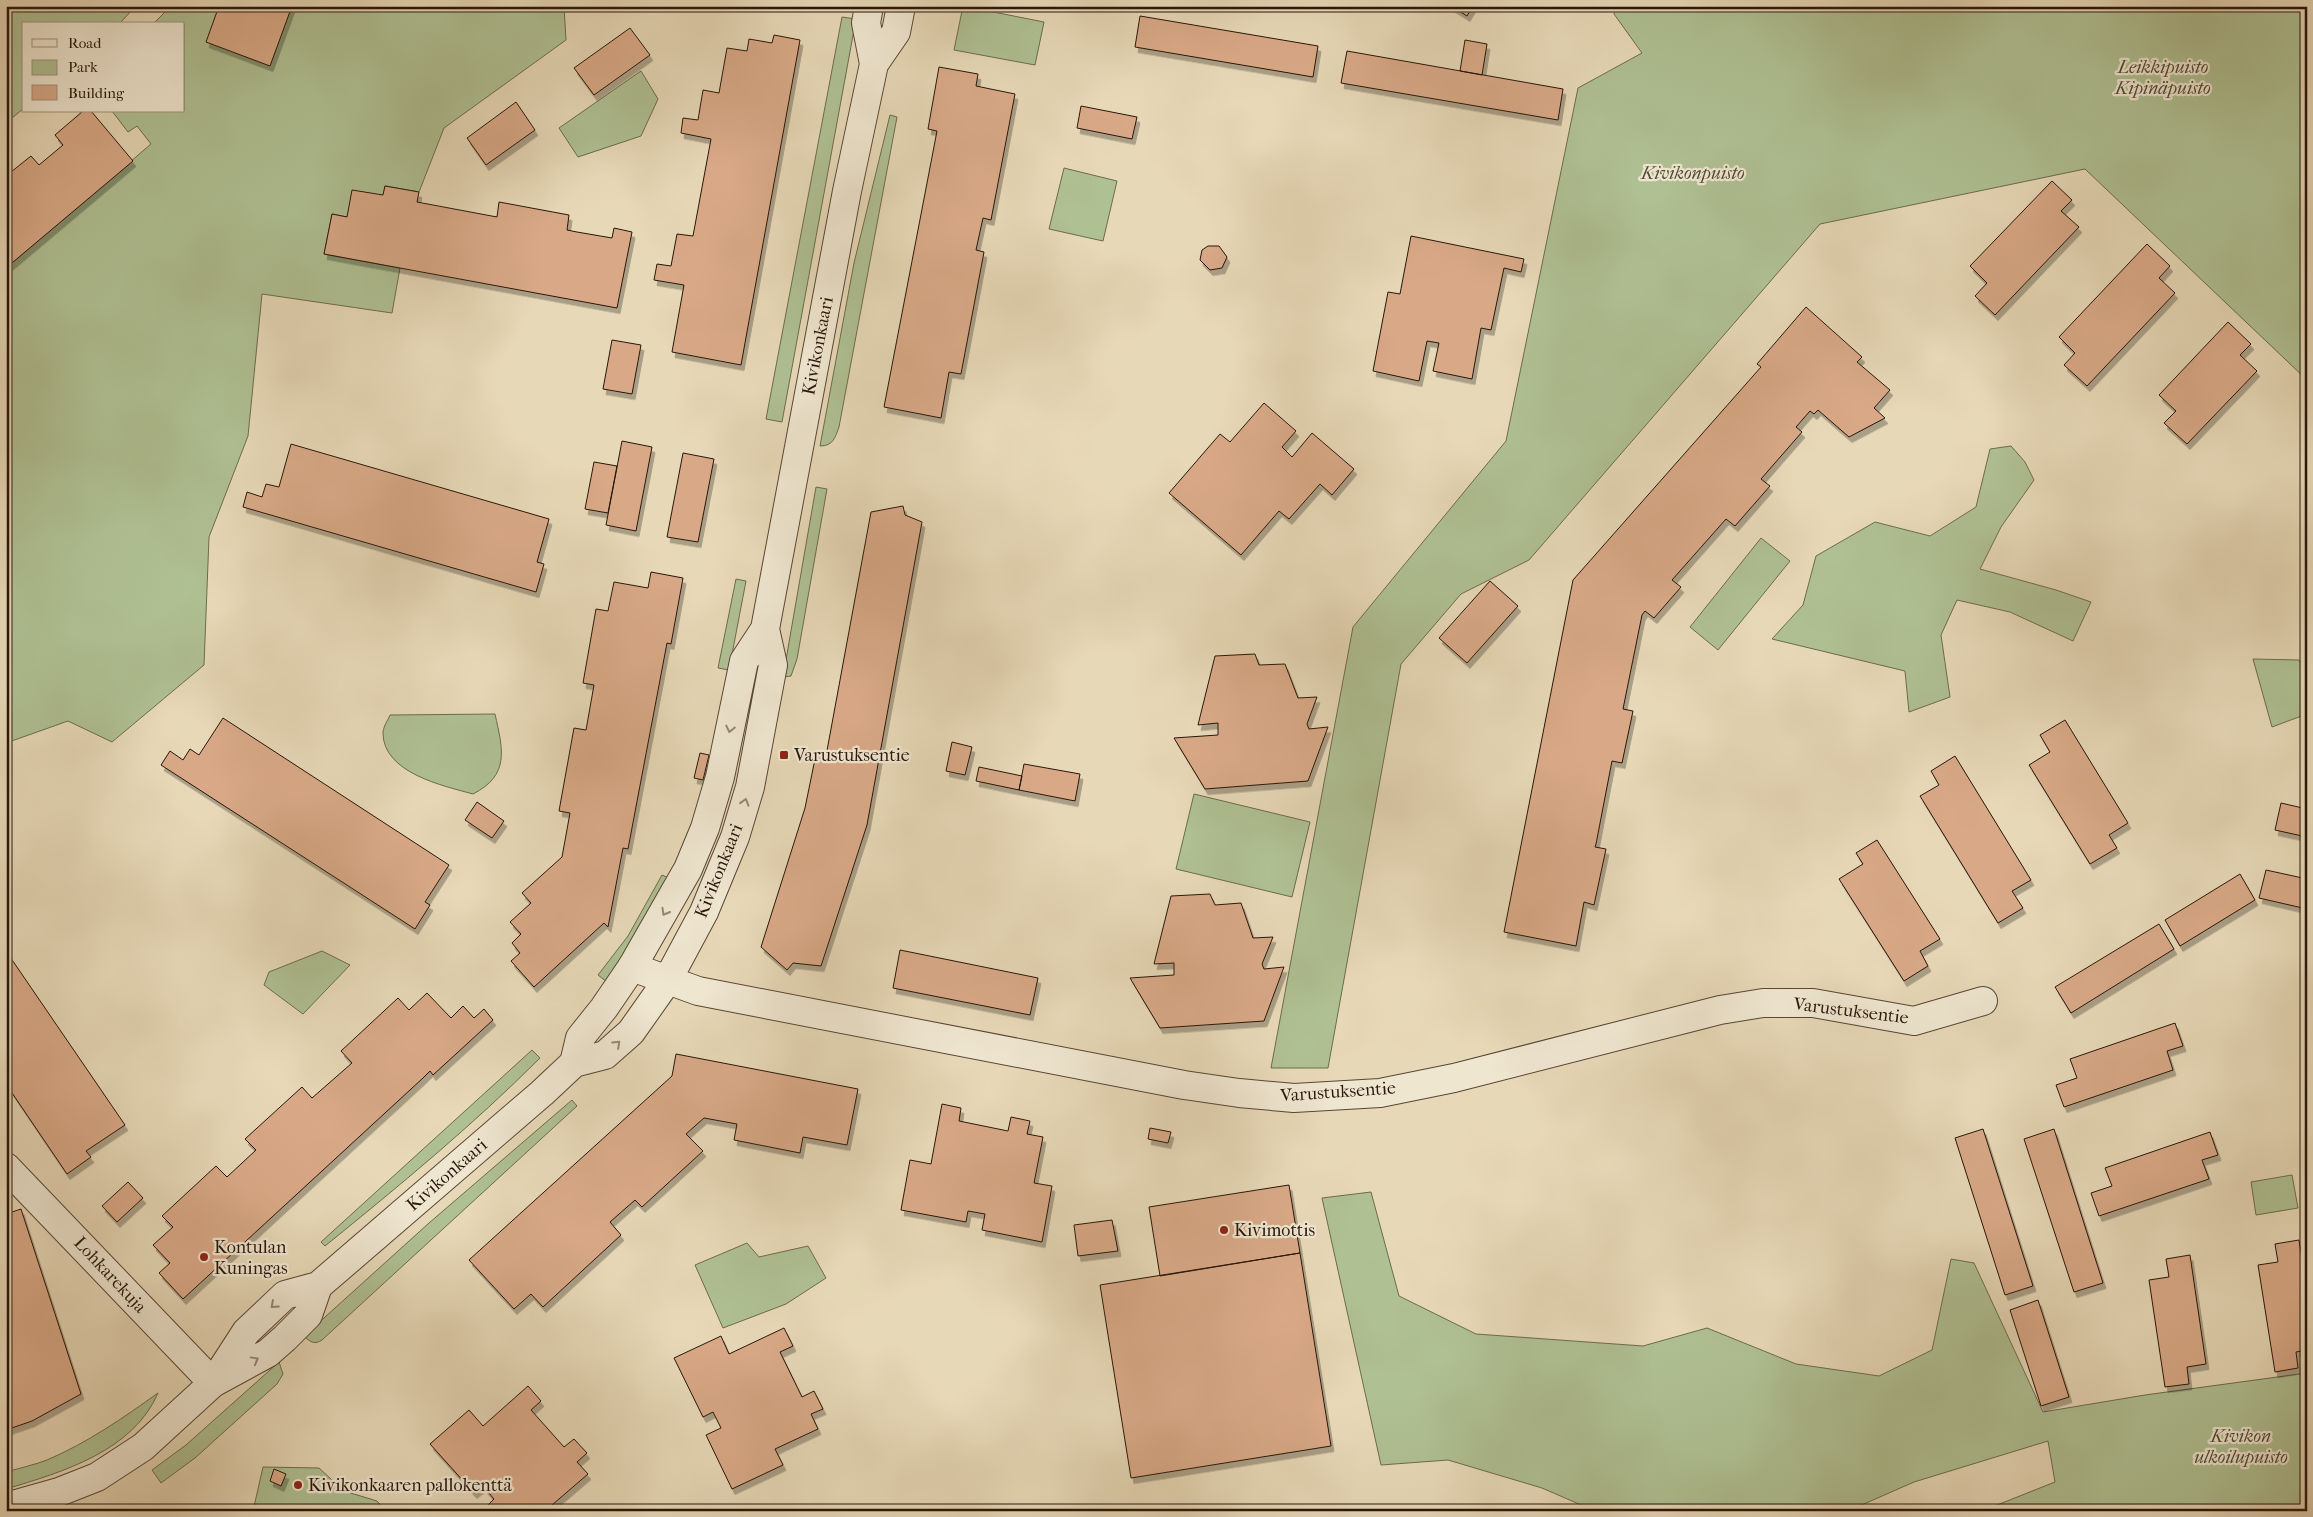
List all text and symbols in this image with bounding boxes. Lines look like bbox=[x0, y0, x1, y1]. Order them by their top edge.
legend bbox=[22, 22, 185, 112]
text: Road bbox=[68, 34, 102, 52]
park label: Leikkipuisto Kipinäpuisto bbox=[2113, 57, 2211, 99]
text: Park bbox=[68, 58, 98, 76]
text: Building bbox=[68, 84, 125, 102]
park label: Kivikonpuisto bbox=[1639, 163, 1745, 184]
street label: Kivikonkaari bbox=[798, 294, 838, 397]
one-way arrow bbox=[725, 725, 736, 734]
place label: Varustuksentie bbox=[793, 745, 910, 766]
marker: Varustuksentie bbox=[778, 749, 790, 761]
one-way arrow bbox=[740, 798, 750, 806]
street label: Kivikonkaari bbox=[691, 820, 748, 921]
one-way arrow bbox=[661, 907, 671, 916]
street label: Varustuksentie bbox=[1791, 993, 1910, 1028]
one-way arrow bbox=[612, 1041, 621, 1050]
street label: Varustuksentie bbox=[1279, 1077, 1397, 1107]
street label: Kivikonkaari bbox=[402, 1134, 492, 1216]
place label: Kivimottis bbox=[1234, 1220, 1316, 1241]
marker: Kivimottis bbox=[1218, 1224, 1230, 1236]
street label: Lohkarekuja bbox=[69, 1233, 151, 1318]
place label: Kontulan Kuningas bbox=[214, 1237, 288, 1279]
marker: Kontulan Kuningas bbox=[198, 1251, 210, 1263]
one-way arrow bbox=[271, 1299, 280, 1308]
one-way arrow bbox=[250, 1356, 259, 1366]
park label: Kivikon ulkoilupuisto bbox=[2194, 1426, 2288, 1468]
place label: Kivikonkaaren pallokenttä bbox=[308, 1475, 513, 1496]
marker: Kivikonkaaren pallokenttä bbox=[292, 1479, 304, 1491]

